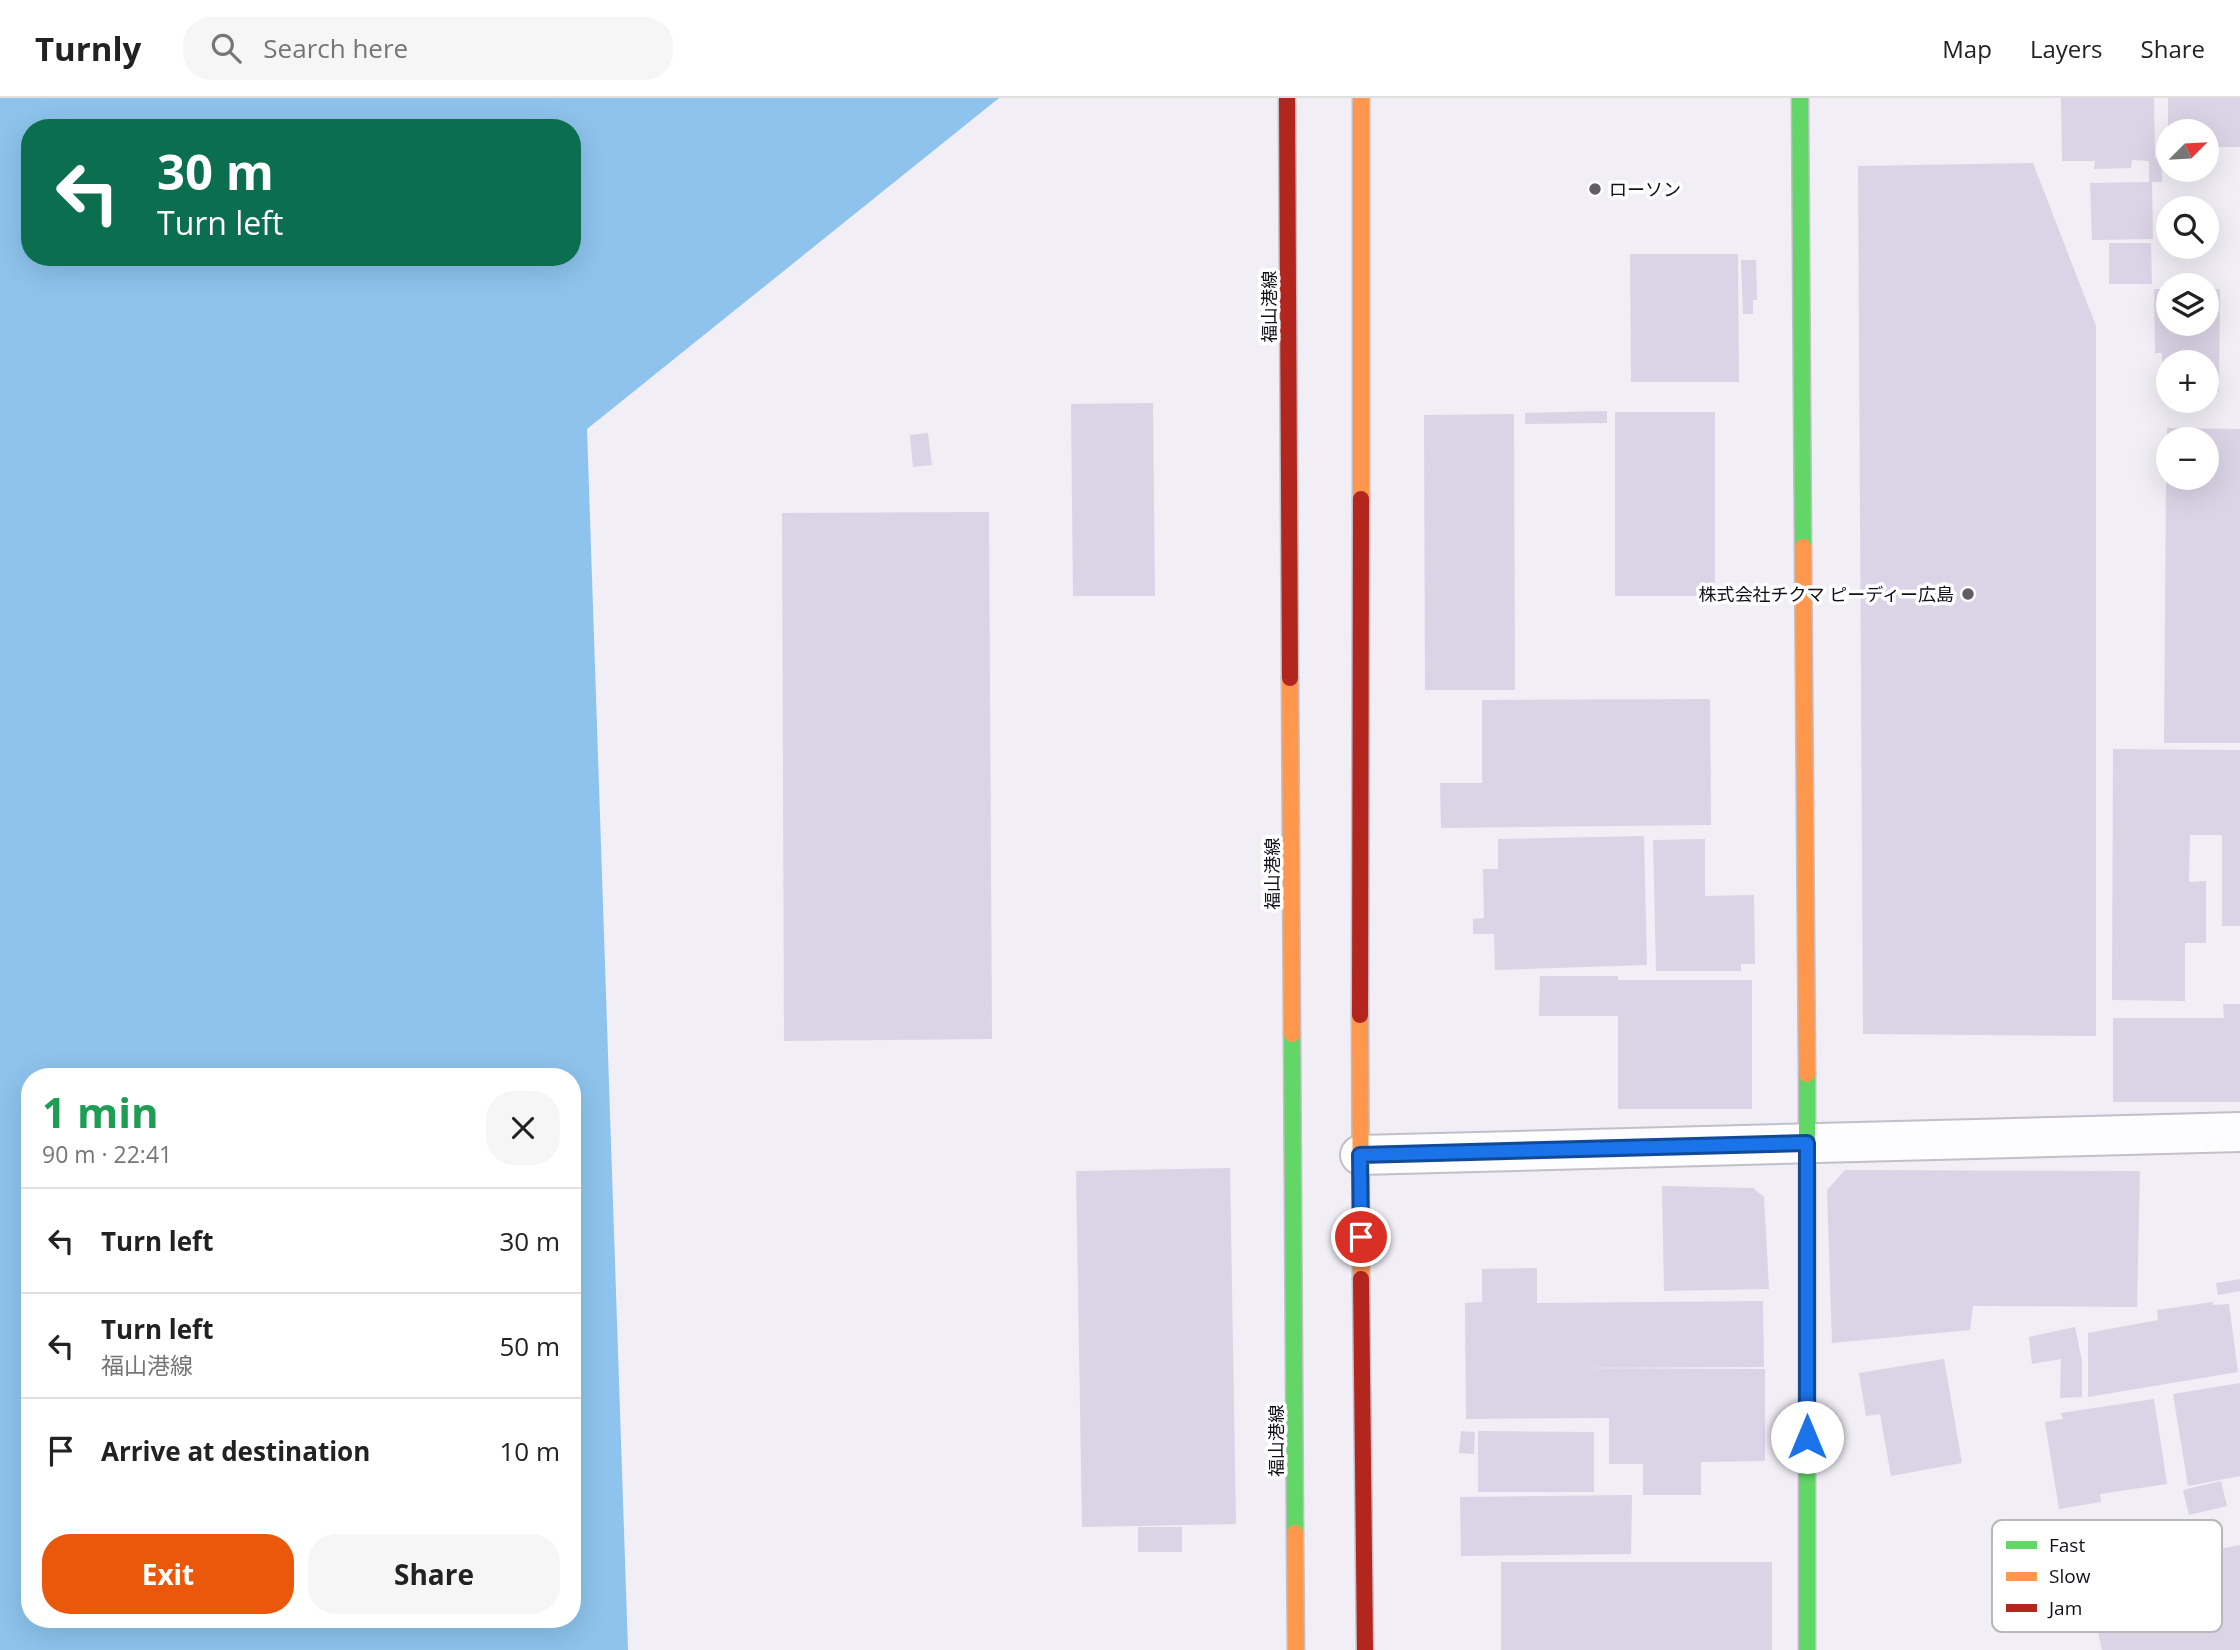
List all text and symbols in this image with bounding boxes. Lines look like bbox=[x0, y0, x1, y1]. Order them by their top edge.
search box bbox=[183, 17, 673, 80]
text: Turnly bbox=[35, 26, 141, 71]
icon: search bbox=[207, 29, 245, 67]
text: Search here bbox=[263, 30, 408, 66]
text: Map bbox=[1942, 32, 1992, 65]
text: Layers bbox=[2030, 32, 2103, 65]
text: Share bbox=[2141, 32, 2205, 65]
north arrow bbox=[2156, 119, 2219, 182]
map controls bbox=[2156, 119, 2219, 490]
text: 30 m bbox=[157, 138, 274, 204]
icon: left bbox=[42, 147, 133, 238]
place label: ローソン bbox=[1609, 177, 1681, 201]
marker: ローソン bbox=[1587, 181, 1603, 197]
button: search bbox=[2156, 196, 2219, 259]
text: Turn left bbox=[157, 201, 283, 244]
street label: 福山港線 bbox=[1257, 271, 1281, 343]
button: layers bbox=[2156, 273, 2219, 336]
button: + bbox=[2156, 350, 2219, 413]
button: − bbox=[2156, 427, 2219, 490]
place label: 株式会社チクマ ピーディー広島 bbox=[1699, 582, 1954, 606]
marker: 株式会社チクマ ピーディー広島 bbox=[1960, 586, 1976, 602]
street label: 福山港線 bbox=[1260, 838, 1284, 910]
text: 1 min bbox=[42, 1083, 159, 1140]
button: close bbox=[486, 1091, 560, 1165]
text: 90 m · 22:41 bbox=[42, 1138, 172, 1170]
pin bbox=[1331, 1207, 1391, 1267]
icon: arrive bbox=[1342, 1218, 1380, 1256]
icon: left bbox=[42, 1222, 80, 1260]
text: Turn left bbox=[101, 1223, 213, 1259]
text: 30 m bbox=[499, 1223, 560, 1259]
text: Turn left bbox=[101, 1311, 213, 1347]
icon: left bbox=[42, 1327, 80, 1365]
text: 50 m bbox=[499, 1328, 560, 1364]
text: 福山港線 bbox=[101, 1349, 193, 1381]
position arrow bbox=[1770, 1400, 1844, 1474]
street label: 福山港線 bbox=[1264, 1405, 1288, 1477]
icon: arrive bbox=[42, 1432, 80, 1470]
text: Arrive at destination bbox=[101, 1433, 370, 1469]
text: 10 m bbox=[499, 1433, 560, 1469]
legend bbox=[1992, 1520, 2222, 1632]
text: Fast bbox=[2049, 1532, 2085, 1558]
button: Exit bbox=[42, 1534, 294, 1614]
button: Share bbox=[308, 1534, 560, 1614]
text: Slow bbox=[2049, 1563, 2091, 1589]
text: Jam bbox=[2047, 1595, 2082, 1621]

